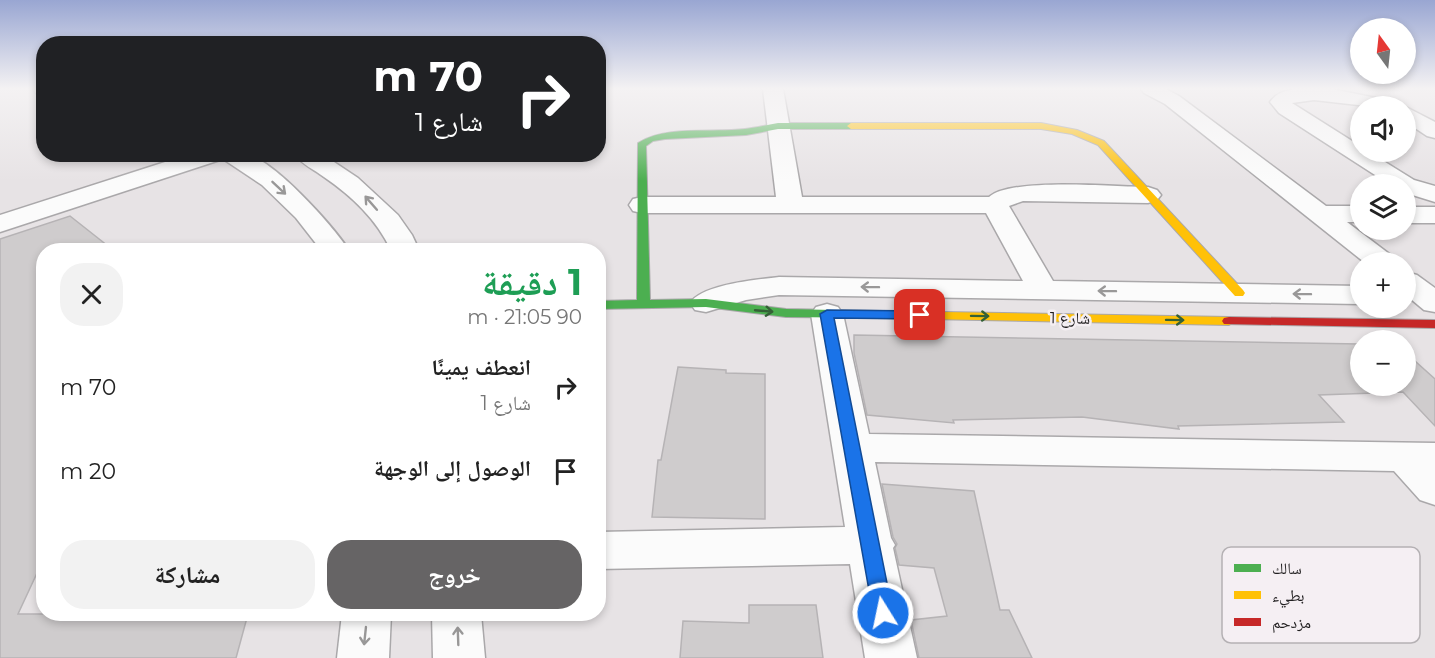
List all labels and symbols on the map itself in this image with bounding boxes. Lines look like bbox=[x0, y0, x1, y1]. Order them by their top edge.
north arrow bbox=[1350, 18, 1416, 84]
one-way arrow bbox=[271, 181, 286, 195]
one-way arrow bbox=[364, 196, 378, 211]
one-way arrow bbox=[861, 281, 881, 293]
one-way arrow bbox=[1098, 285, 1118, 297]
one-way arrow bbox=[1293, 288, 1313, 300]
pin bbox=[894, 289, 945, 340]
one-way arrow bbox=[754, 306, 774, 317]
street label: شارع 1 bbox=[1050, 308, 1090, 329]
one-way arrow bbox=[969, 311, 989, 322]
one-way arrow bbox=[1164, 314, 1184, 326]
legend bbox=[1222, 547, 1420, 643]
text: سالك bbox=[1272, 559, 1302, 578]
position arrow bbox=[851, 581, 915, 645]
text: بطيء bbox=[1272, 586, 1304, 608]
text: مزدحم bbox=[1272, 613, 1311, 633]
one-way arrow bbox=[359, 625, 370, 645]
one-way arrow bbox=[453, 626, 464, 646]

